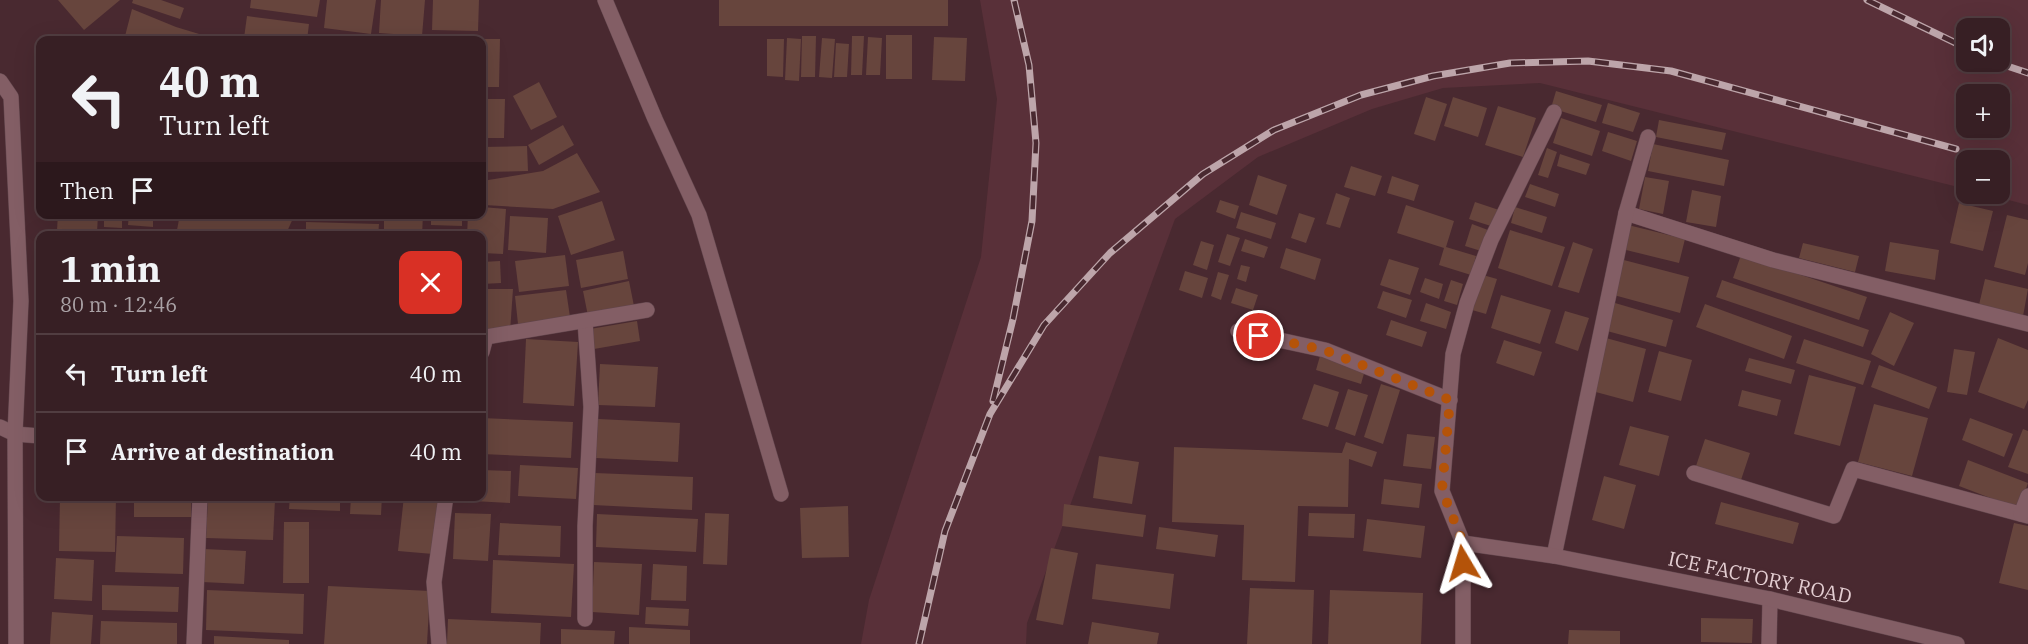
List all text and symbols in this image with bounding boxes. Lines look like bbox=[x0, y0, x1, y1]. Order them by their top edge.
map controls bbox=[1956, 18, 2010, 204]
button: sound bbox=[1956, 18, 2010, 72]
text: 40 m bbox=[159, 54, 260, 109]
icon: left bbox=[60, 60, 138, 138]
button: + bbox=[1956, 84, 2010, 138]
text: Turn left bbox=[159, 107, 270, 142]
button: − bbox=[1956, 150, 2010, 204]
icon: arrive bbox=[126, 174, 159, 207]
text: Then bbox=[60, 176, 114, 205]
text: 1 min bbox=[60, 245, 161, 292]
button: close bbox=[399, 251, 462, 314]
text: 80 m · 12:46 bbox=[60, 291, 177, 318]
pin bbox=[1233, 310, 1284, 361]
icon: arrive bbox=[1242, 319, 1275, 352]
icon: left bbox=[60, 357, 93, 390]
text: Turn left bbox=[111, 359, 207, 388]
text: 40 m bbox=[410, 359, 462, 388]
icon: arrive bbox=[60, 435, 93, 468]
text: Arrive at destination bbox=[111, 437, 334, 466]
text: 40 m bbox=[410, 437, 462, 466]
position arrow bbox=[1431, 531, 1495, 595]
street label: ICE FACTORY ROAD bbox=[1666, 544, 1854, 610]

